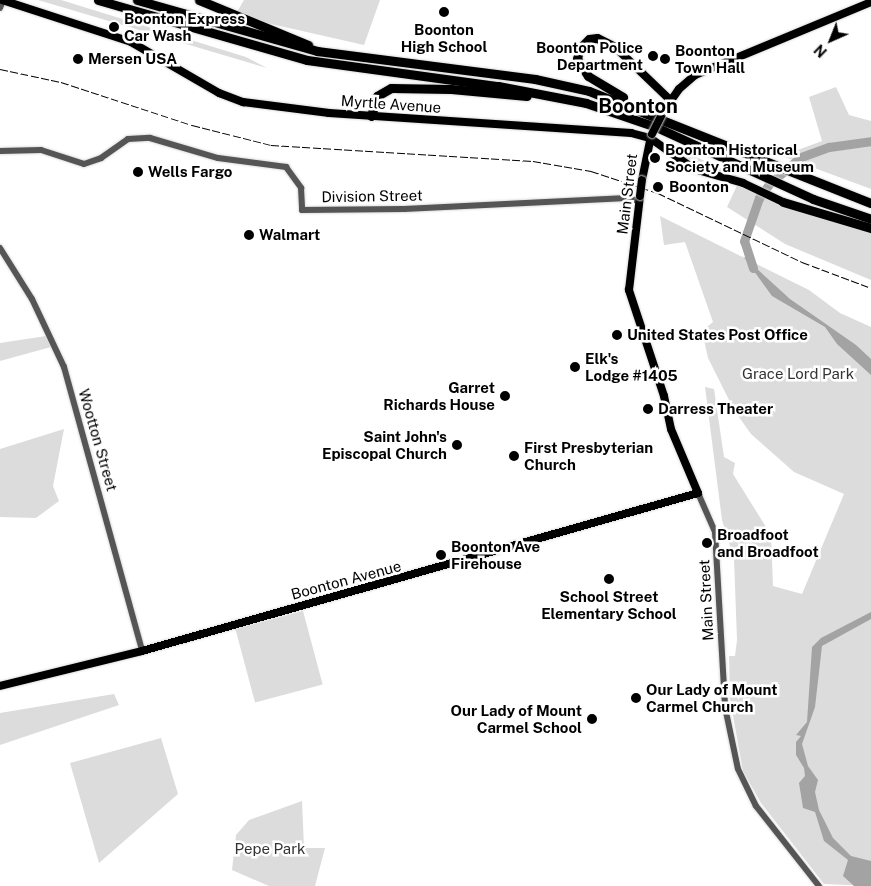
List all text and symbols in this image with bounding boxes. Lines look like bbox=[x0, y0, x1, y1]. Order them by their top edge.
marker: Boonton High School bbox=[438, 6, 450, 18]
place label: Boonton Express Car Wash bbox=[124, 9, 245, 44]
north arrow bbox=[806, 15, 856, 65]
place label: Boonton High School bbox=[401, 20, 487, 55]
marker: Boonton Express Car Wash bbox=[108, 21, 120, 33]
place label: Boonton Police Department bbox=[536, 38, 643, 73]
place label: Boonton Town Hall bbox=[675, 41, 745, 76]
text: N bbox=[811, 41, 830, 60]
place label: Mersen USA bbox=[88, 50, 177, 68]
marker: Boonton Police Department bbox=[647, 50, 659, 62]
marker: Mersen USA bbox=[72, 53, 84, 65]
marker: Boonton Town Hall bbox=[659, 53, 671, 65]
street label: Myrtle Avenue bbox=[340, 92, 442, 116]
district label: Boonton bbox=[598, 94, 678, 118]
place label: Boonton Historical Society and Museum bbox=[665, 140, 814, 175]
street label: Main Street bbox=[613, 152, 641, 236]
marker: Boonton Historical Society and Museum bbox=[649, 152, 661, 164]
place label: Wells Fargo bbox=[148, 163, 233, 181]
marker: Wells Fargo bbox=[132, 166, 144, 178]
place label: Boonton bbox=[669, 178, 729, 196]
marker: Boonton bbox=[651, 180, 665, 194]
street label: Division Street bbox=[321, 186, 423, 206]
place label: Walmart bbox=[259, 226, 320, 244]
marker: Walmart bbox=[243, 229, 255, 241]
place label: United States Post Office bbox=[627, 326, 808, 344]
marker: United States Post Office bbox=[611, 329, 623, 341]
place label: Elk's Lodge #1405 bbox=[585, 349, 678, 384]
marker: Elk's Lodge #1405 bbox=[569, 361, 581, 373]
park label: Grace Lord Park bbox=[742, 365, 854, 383]
place label: Garret Richards House bbox=[383, 378, 495, 413]
street label: Wootton Street bbox=[75, 387, 121, 493]
marker: Garret Richards House bbox=[499, 390, 511, 402]
place label: Darress Theater bbox=[658, 400, 773, 418]
marker: Darress Theater bbox=[642, 403, 654, 415]
place label: Saint John's Episcopal Church bbox=[322, 427, 447, 462]
place label: First Presbyterian Church bbox=[524, 438, 653, 473]
marker: Saint John's Episcopal Church bbox=[451, 439, 463, 451]
marker: First Presbyterian Church bbox=[508, 450, 520, 462]
place label: Broadfoot and Broadfoot bbox=[717, 525, 819, 560]
place label: Boonton Ave Firehouse bbox=[451, 537, 540, 572]
marker: Broadfoot and Broadfoot bbox=[701, 537, 713, 549]
marker: Boonton Ave Firehouse bbox=[435, 549, 447, 561]
street label: Boonton Avenue bbox=[289, 557, 403, 603]
street label: Main Street bbox=[695, 559, 717, 641]
marker: School Street Elementary School bbox=[603, 573, 615, 585]
place label: School Street Elementary School bbox=[541, 587, 677, 622]
place label: Our Lady of Mount Carmel Church bbox=[646, 680, 778, 715]
marker: Our Lady of Mount Carmel Church bbox=[630, 692, 642, 704]
place label: Our Lady of Mount Carmel School bbox=[450, 701, 582, 736]
marker: Our Lady of Mount Carmel School bbox=[586, 713, 598, 725]
park label: Pepe Park bbox=[235, 840, 305, 858]

